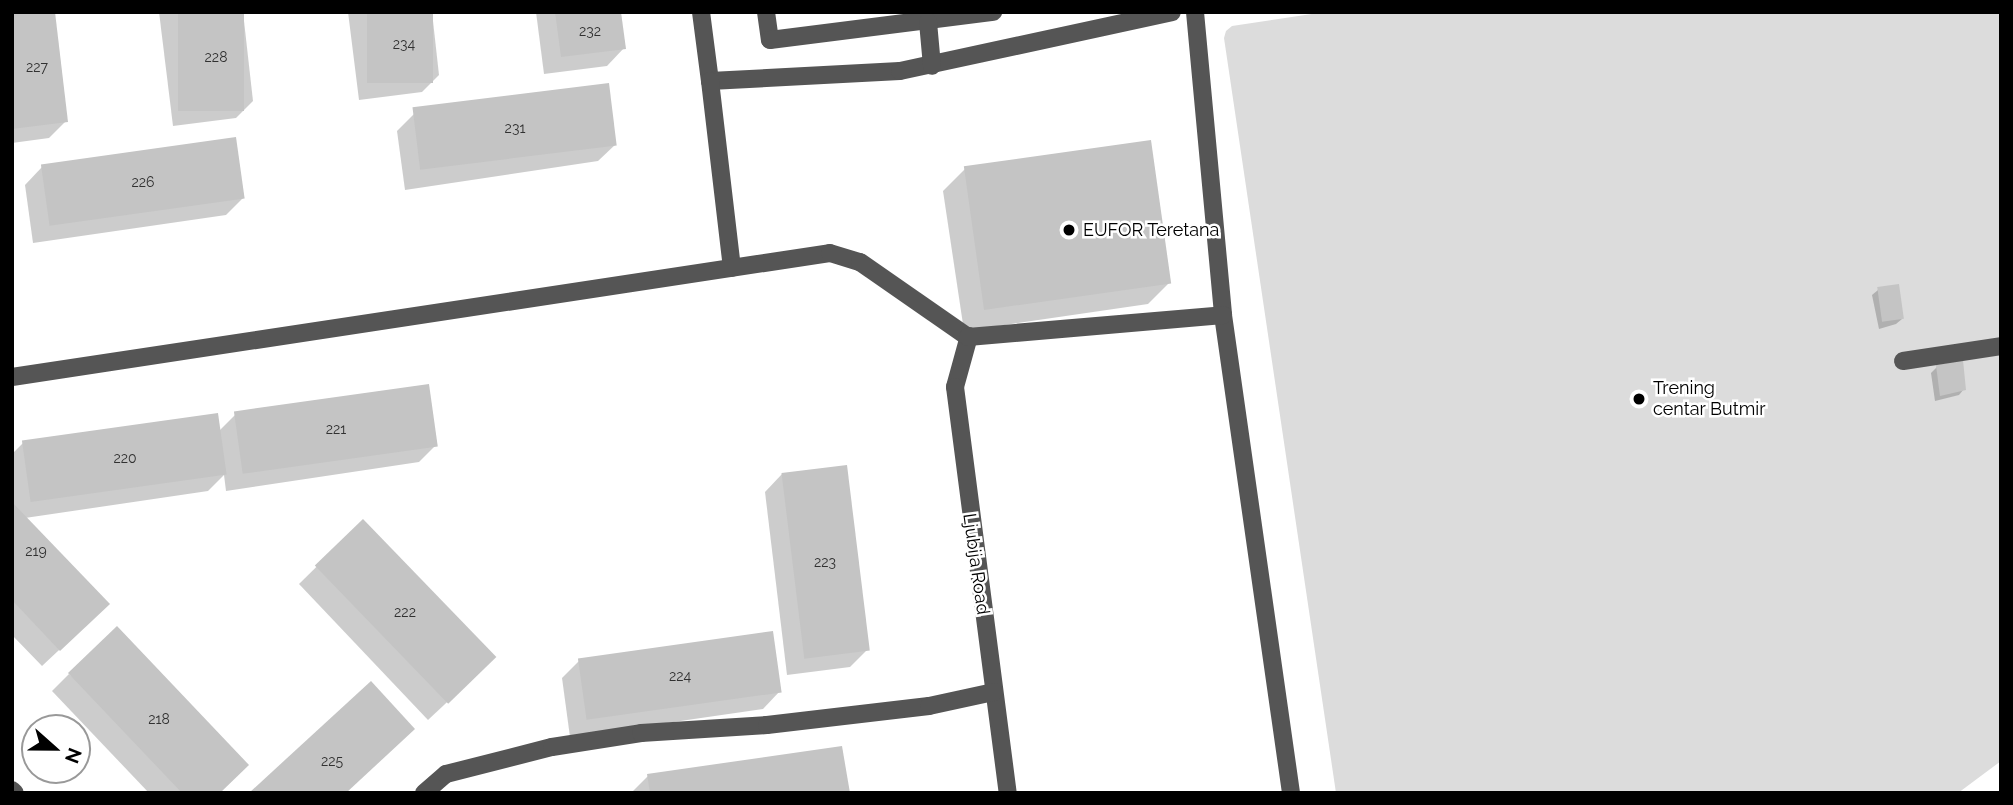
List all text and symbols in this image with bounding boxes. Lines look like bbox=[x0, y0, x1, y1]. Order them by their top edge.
house number: 232 bbox=[579, 23, 601, 39]
house number: 234 bbox=[393, 36, 415, 52]
house number: 228 bbox=[205, 49, 227, 65]
house number: 227 bbox=[26, 59, 48, 75]
house number: 231 bbox=[505, 120, 525, 136]
house number: 226 bbox=[131, 174, 155, 190]
place label: EUFOR Teretana bbox=[1083, 219, 1220, 241]
marker: EUFOR Teretana bbox=[1061, 222, 1077, 238]
place label: Trening centar Butmir bbox=[1653, 378, 1766, 420]
marker: Trening centar Butmir bbox=[1631, 391, 1647, 407]
house number: 221 bbox=[326, 421, 346, 437]
house number: 220 bbox=[113, 450, 137, 466]
street label: Ljubija Road bbox=[958, 512, 994, 616]
house number: 219 bbox=[25, 543, 47, 559]
house number: 223 bbox=[814, 554, 836, 570]
house number: 222 bbox=[394, 604, 416, 620]
house number: 224 bbox=[669, 668, 691, 684]
house number: 218 bbox=[148, 711, 170, 727]
north arrow bbox=[21, 714, 91, 784]
text: N bbox=[61, 745, 87, 767]
house number: 225 bbox=[321, 753, 343, 769]

